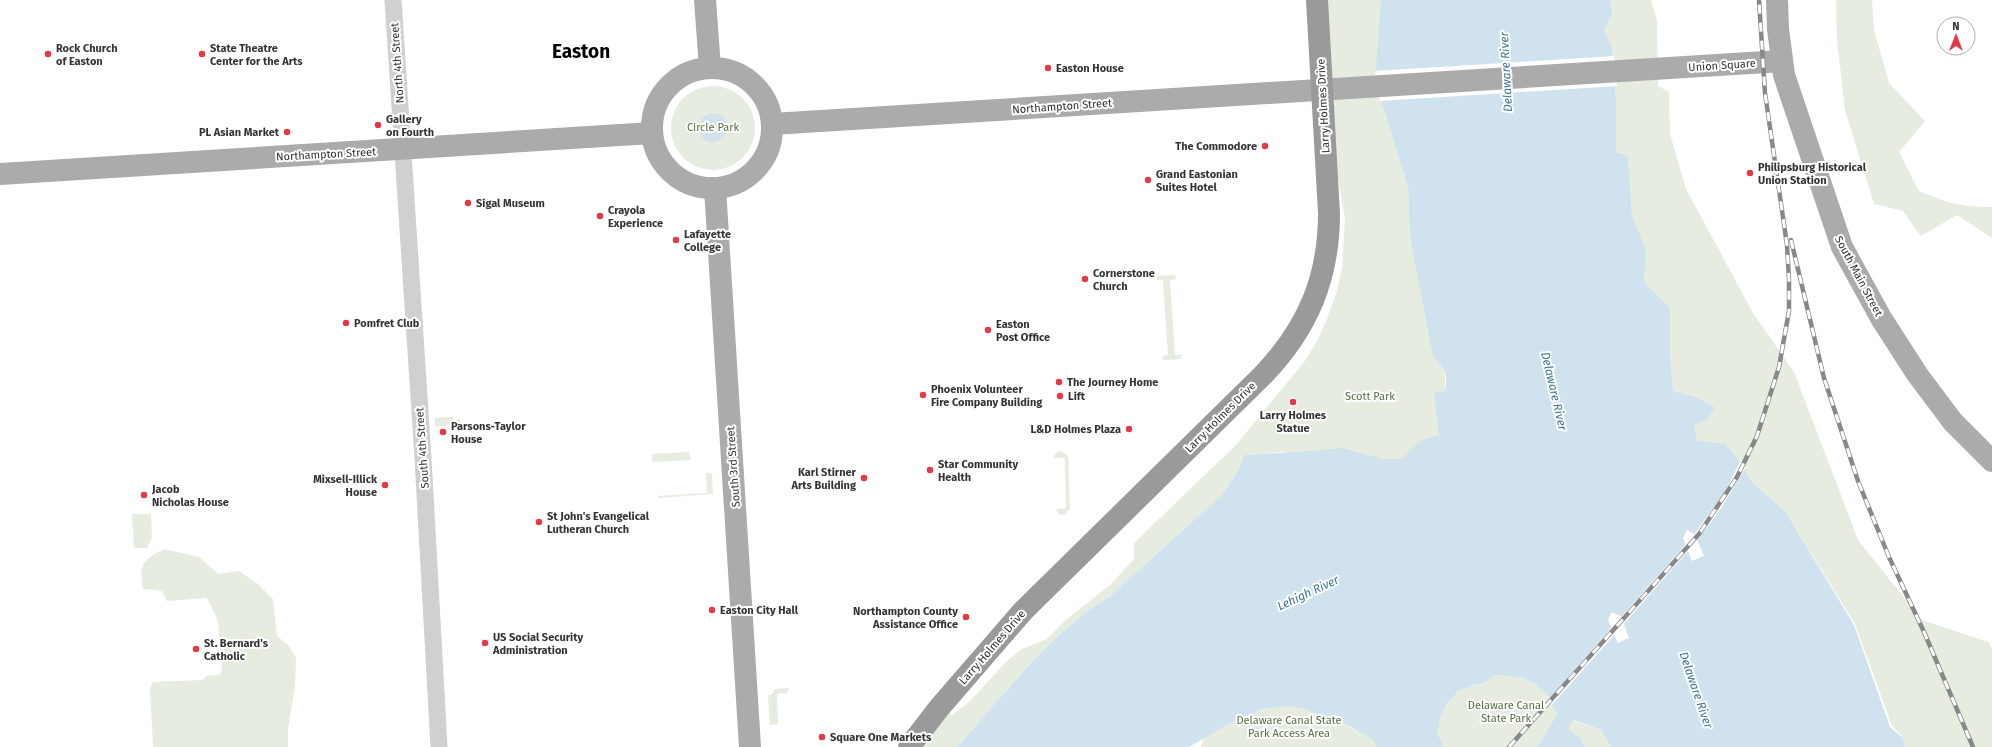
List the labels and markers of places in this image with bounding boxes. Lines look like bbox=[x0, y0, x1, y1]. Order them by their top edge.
place label: Rock Church of Easton bbox=[56, 42, 118, 68]
place label: State Theatre Center for the Arts bbox=[210, 42, 303, 68]
marker: Rock Church of Easton bbox=[43, 49, 53, 59]
marker: State Theatre Center for the Arts bbox=[197, 49, 207, 59]
place label: Easton House bbox=[1056, 62, 1124, 75]
marker: Easton House bbox=[1043, 63, 1053, 73]
place label: Gallery on Fourth bbox=[386, 113, 434, 139]
marker: Gallery on Fourth bbox=[373, 120, 383, 130]
place label: PL Asian Market bbox=[199, 126, 280, 139]
marker: PL Asian Market bbox=[282, 127, 292, 137]
place label: The Commodore bbox=[1175, 140, 1257, 153]
marker: The Commodore bbox=[1260, 141, 1270, 151]
place label: Philipsburg Historical Union Station bbox=[1758, 161, 1867, 187]
place label: Grand Eastonian Suites Hotel bbox=[1156, 168, 1238, 194]
marker: Philipsburg Historical Union Station bbox=[1745, 168, 1755, 178]
marker: Grand Eastonian Suites Hotel bbox=[1143, 175, 1153, 185]
place label: Sigal Museum bbox=[476, 197, 545, 210]
marker: Sigal Museum bbox=[463, 198, 473, 208]
place label: Crayola Experience bbox=[608, 204, 663, 230]
marker: Crayola Experience bbox=[595, 211, 605, 221]
place label: Lafayette College bbox=[684, 228, 731, 254]
marker: Lafayette College bbox=[671, 235, 681, 245]
place label: Cornerstone Church bbox=[1093, 267, 1155, 293]
marker: Cornerstone Church bbox=[1080, 274, 1090, 284]
place label: Pomfret Club bbox=[354, 317, 420, 330]
marker: Pomfret Club bbox=[341, 318, 351, 328]
place label: Easton Post Office bbox=[996, 318, 1050, 344]
marker: Easton Post Office bbox=[983, 325, 993, 335]
place label: The Journey Home bbox=[1067, 376, 1158, 389]
marker: The Journey Home bbox=[1054, 377, 1064, 387]
place label: Phoenix Volunteer Fire Company Building bbox=[931, 383, 1043, 409]
marker: Phoenix Volunteer Fire Company Building bbox=[918, 390, 928, 400]
place label: Lift bbox=[1068, 390, 1086, 403]
marker: Lift bbox=[1055, 391, 1065, 401]
marker: Larry Holmes Statue bbox=[1288, 397, 1298, 407]
place label: Larry Holmes Statue bbox=[1260, 409, 1327, 435]
place label: Parsons-Taylor House bbox=[451, 420, 526, 446]
place label: L&D Holmes Plaza bbox=[1031, 423, 1121, 436]
marker: L&D Holmes Plaza bbox=[1124, 424, 1134, 434]
marker: Parsons-Taylor House bbox=[438, 427, 448, 437]
place label: Star Community Health bbox=[938, 458, 1019, 484]
marker: Star Community Health bbox=[925, 465, 935, 475]
place label: Karl Stirner Arts Building bbox=[790, 466, 857, 492]
place label: Mixsell-Illick House bbox=[313, 473, 378, 499]
marker: Karl Stirner Arts Building bbox=[859, 473, 869, 483]
marker: Mixsell-Illick House bbox=[380, 480, 390, 490]
place label: Jacob Nicholas House bbox=[151, 483, 229, 509]
marker: Jacob Nicholas House bbox=[139, 490, 149, 500]
place label: St John's Evangelical Lutheran Church bbox=[547, 510, 650, 536]
marker: St John's Evangelical Lutheran Church bbox=[534, 517, 544, 527]
place label: Easton City Hall bbox=[720, 604, 799, 617]
marker: Easton City Hall bbox=[707, 605, 717, 615]
place label: Northampton County Assistance Office bbox=[853, 605, 958, 631]
marker: Northampton County Assistance Office bbox=[961, 612, 971, 622]
place label: US Social Security Administration bbox=[492, 631, 583, 657]
place label: St. Bernard's Catholic bbox=[204, 637, 269, 663]
marker: US Social Security Administration bbox=[480, 638, 490, 648]
marker: St. Bernard's Catholic bbox=[191, 644, 201, 654]
place label: Square One Markets bbox=[830, 731, 932, 744]
marker: Square One Markets bbox=[817, 732, 827, 742]

